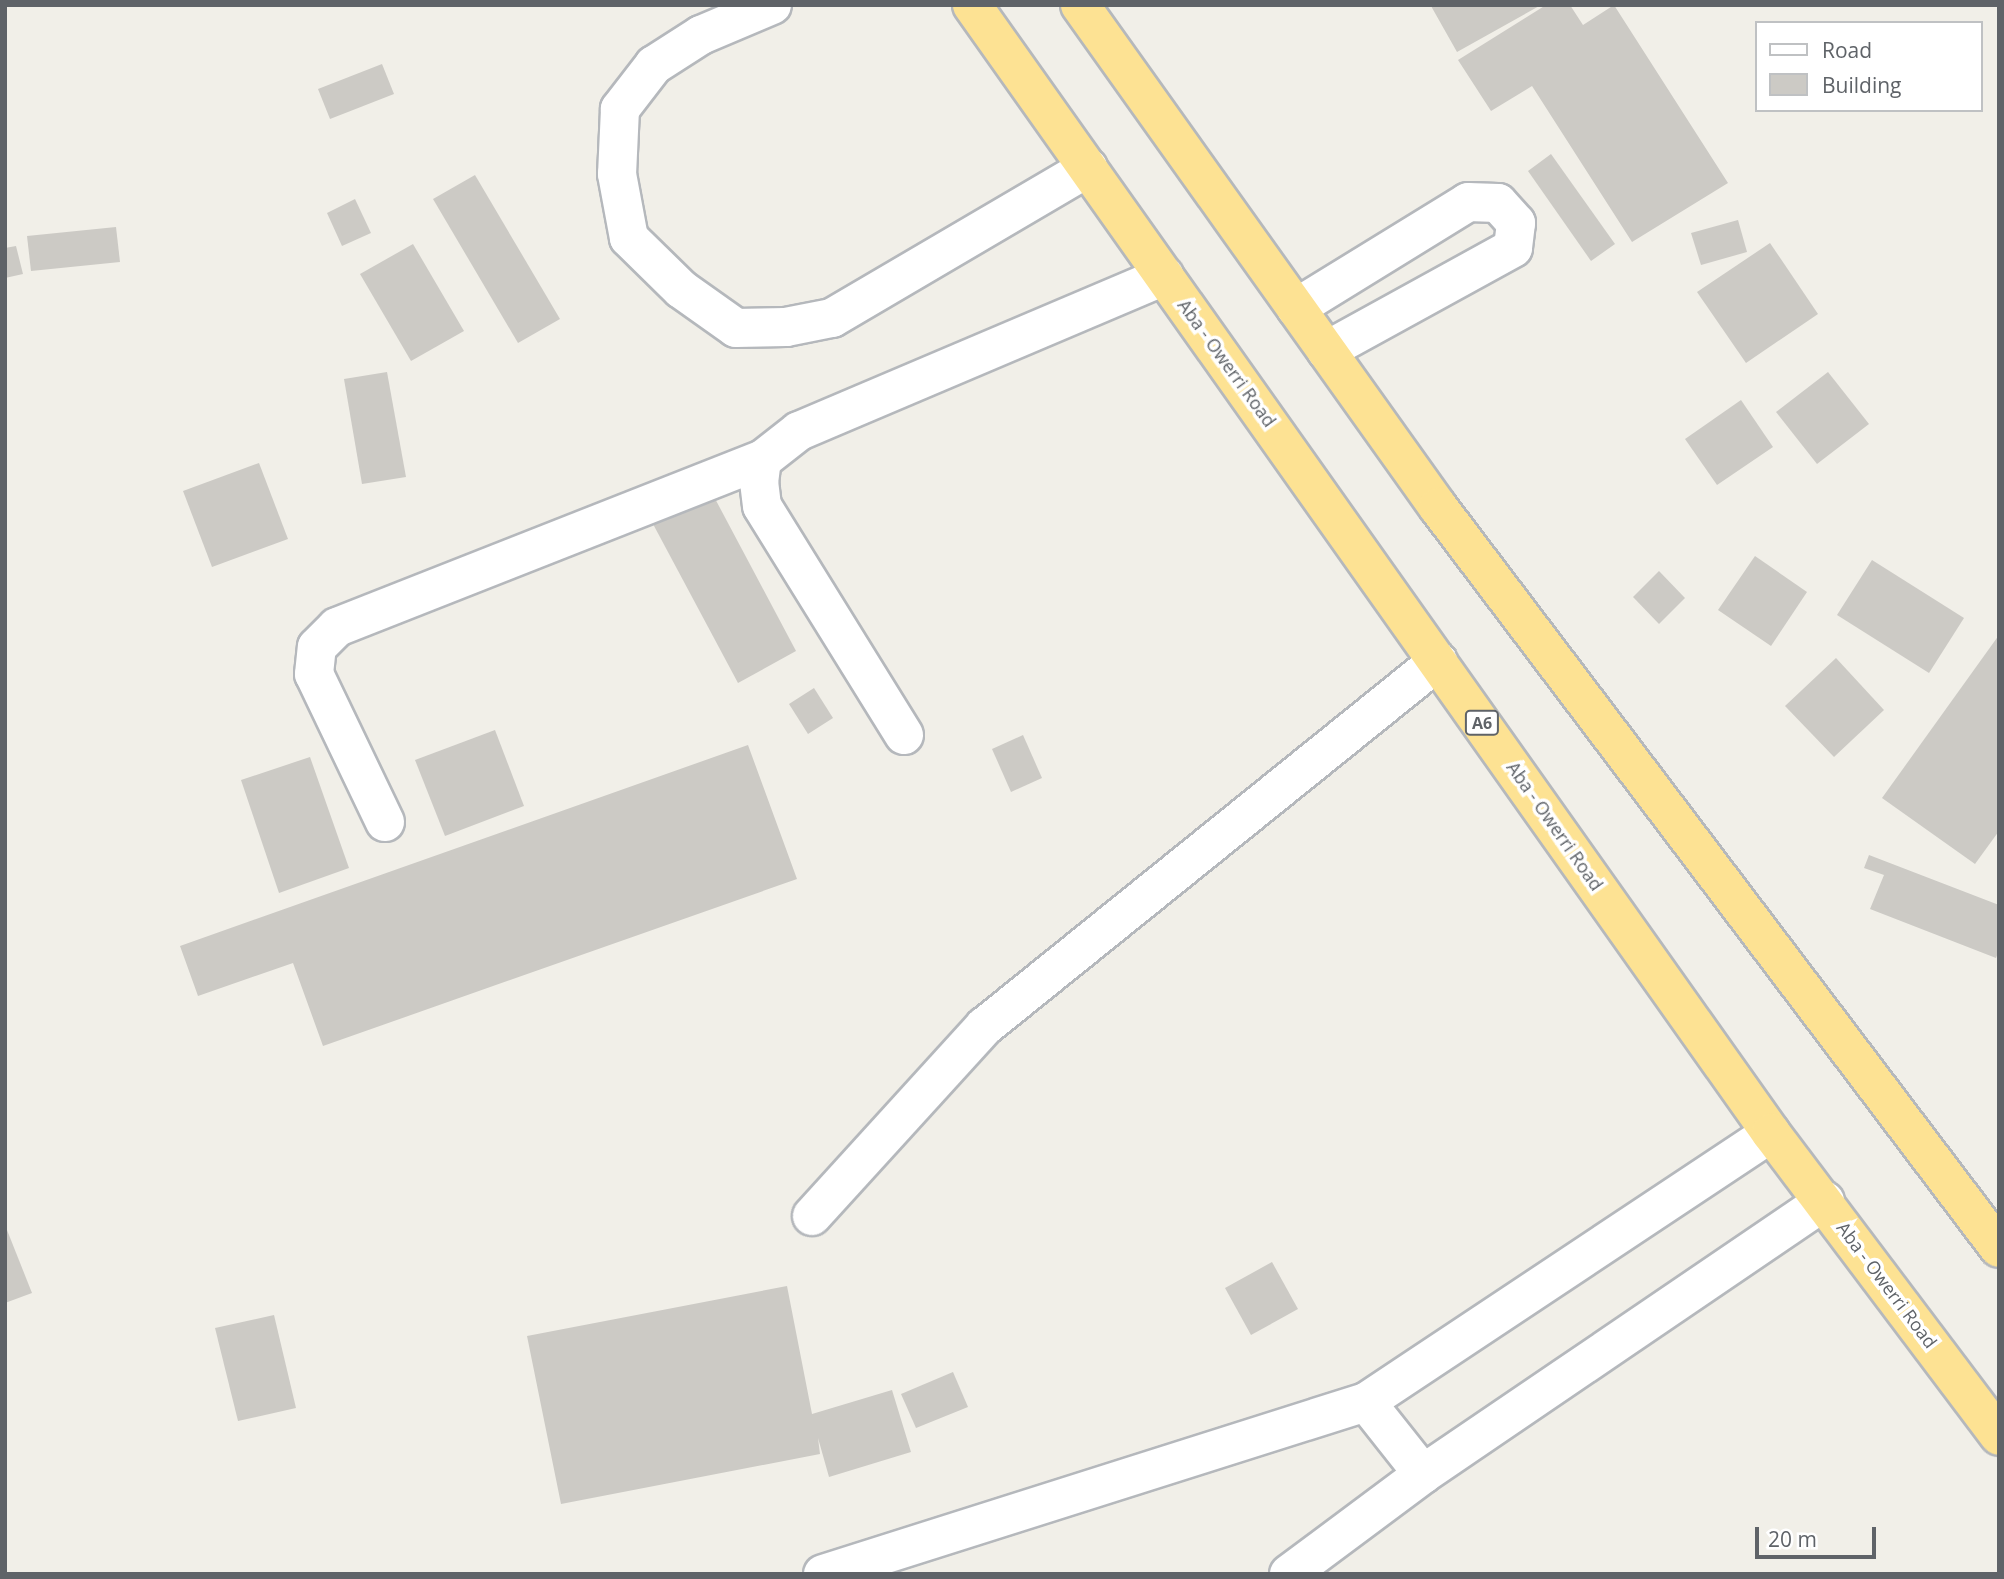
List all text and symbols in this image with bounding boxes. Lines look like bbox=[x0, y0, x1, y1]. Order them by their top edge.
legend bbox=[1756, 21, 1983, 112]
text: Road bbox=[1822, 36, 1872, 64]
text: Building bbox=[1822, 71, 1901, 99]
street label: Aba - Owerri Road bbox=[1173, 295, 1281, 431]
road number: A6 bbox=[1464, 710, 1500, 736]
street label: Aba - Owerri Road bbox=[1502, 757, 1608, 895]
street label: Aba - Owerri Road bbox=[1832, 1218, 1942, 1352]
scale bar bbox=[1759, 1512, 1880, 1556]
text: 20 m bbox=[1768, 1525, 1817, 1553]

